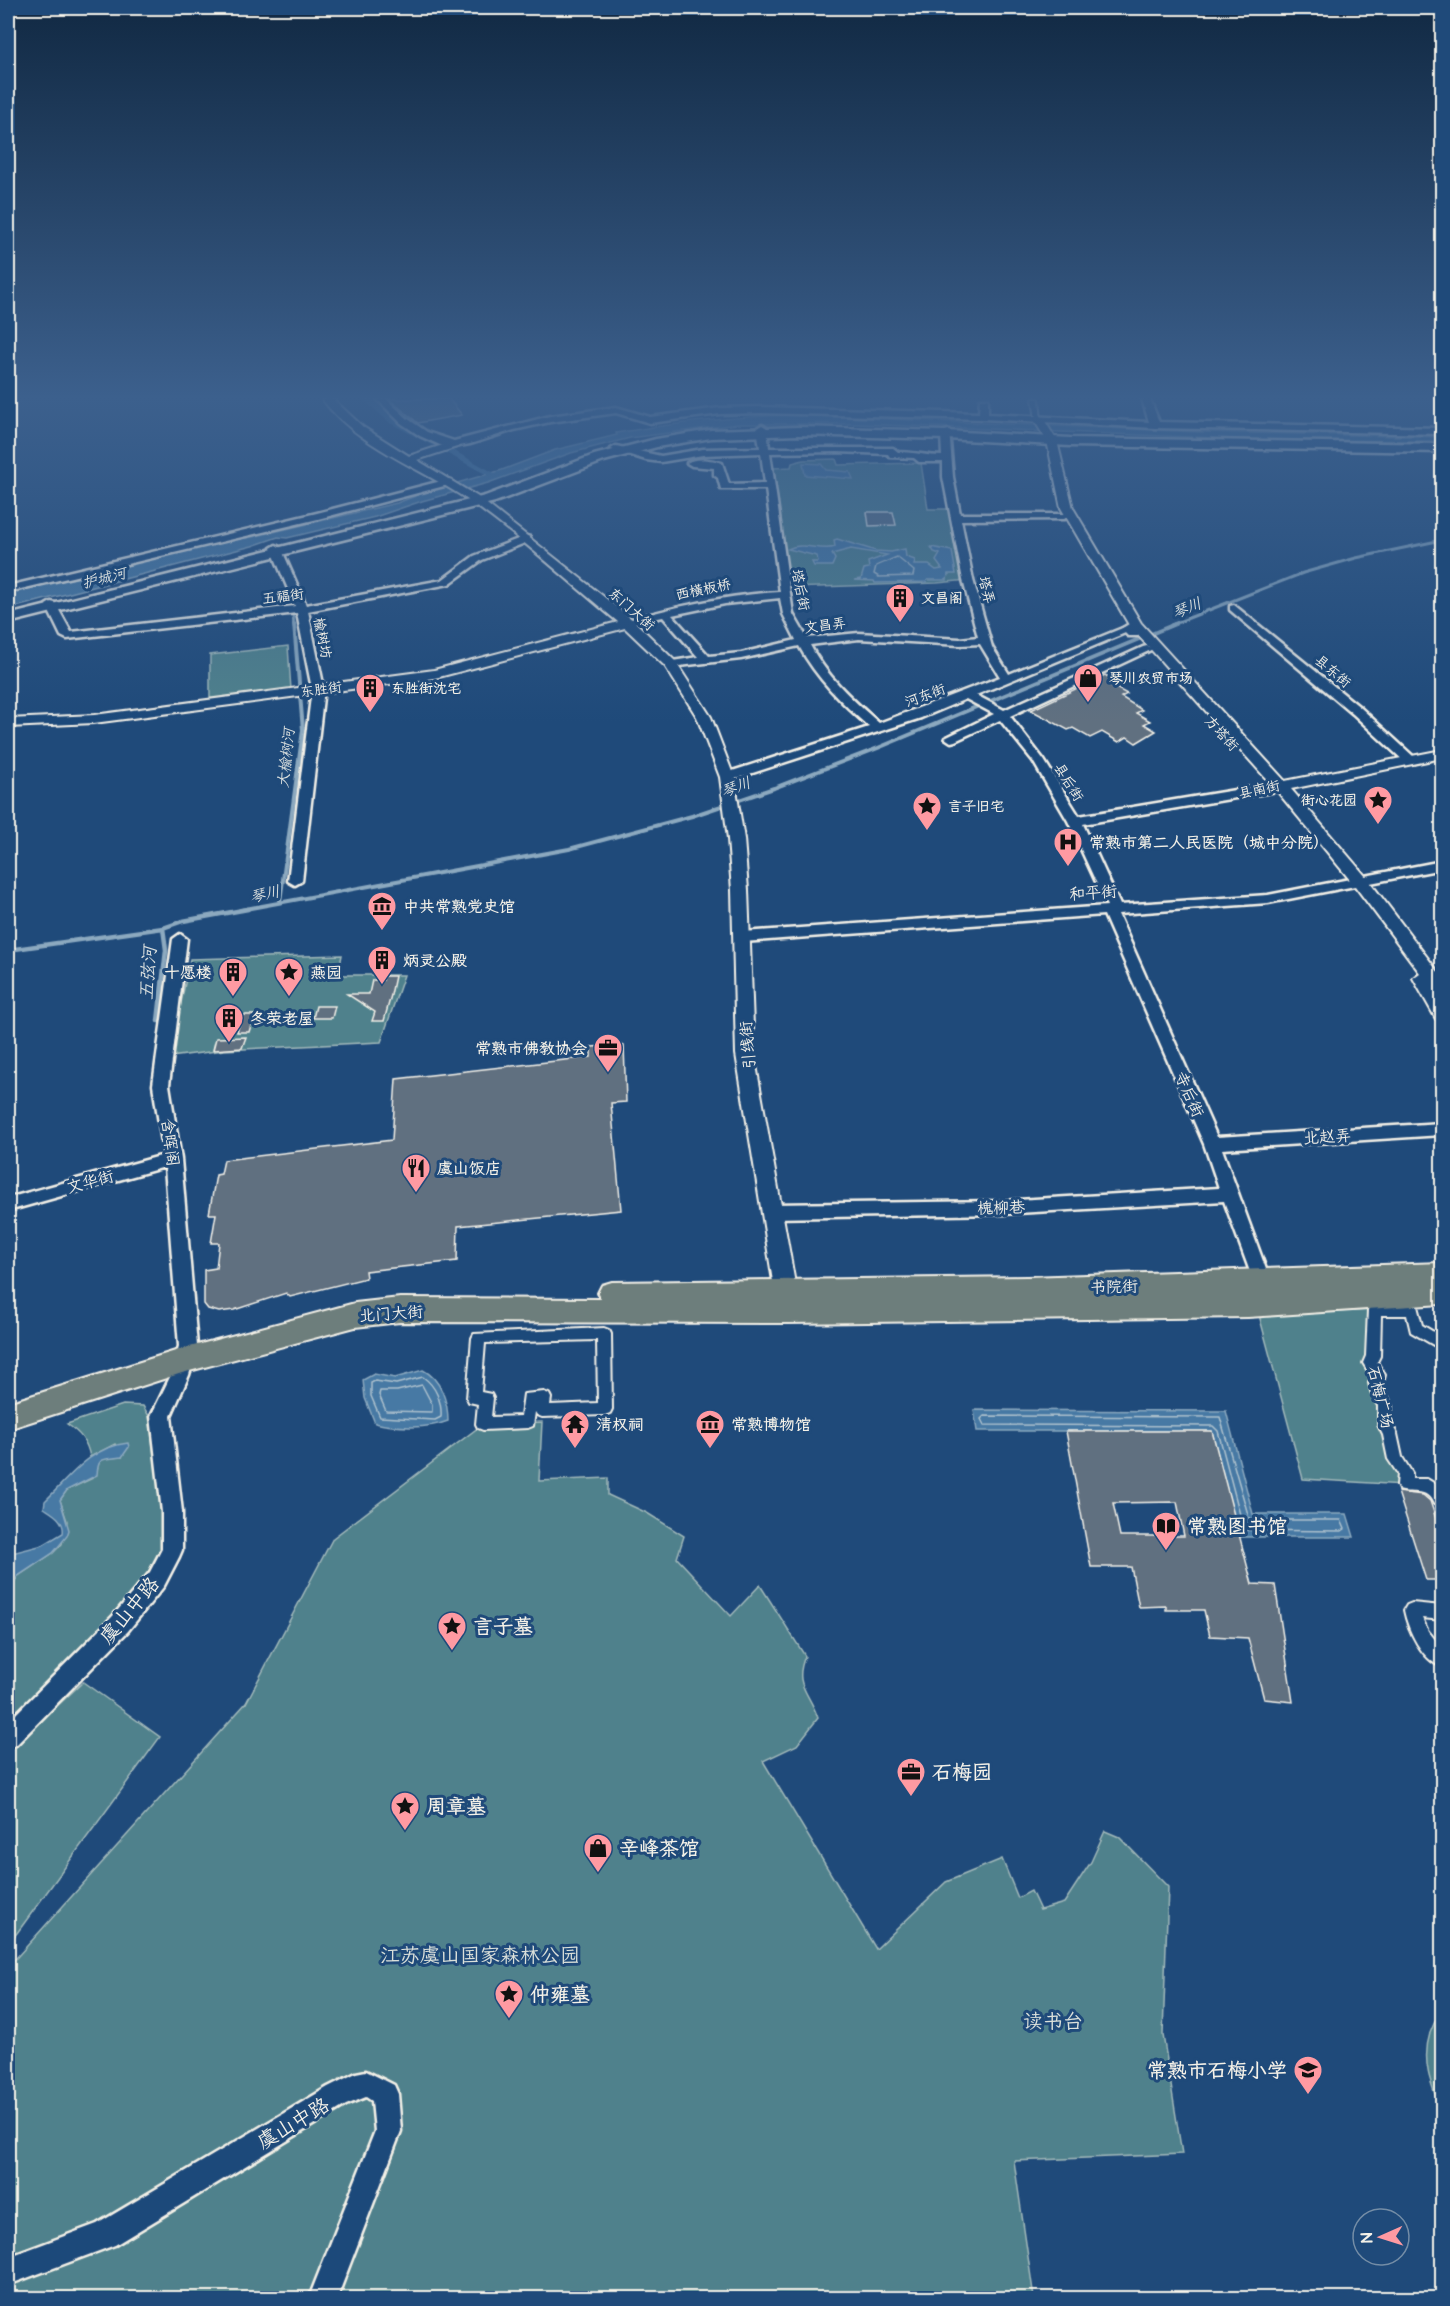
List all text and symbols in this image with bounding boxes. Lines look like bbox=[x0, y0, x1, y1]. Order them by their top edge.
water label: 护城河 bbox=[80, 562, 131, 594]
street label: 塔后街 bbox=[786, 568, 814, 613]
street label: 西横板桥 bbox=[674, 574, 733, 606]
street label: 塔弄 bbox=[973, 574, 999, 606]
building icon: 文昌阁 bbox=[884, 582, 916, 624]
street label: 东门大街 bbox=[604, 584, 659, 636]
street label: 五福街 bbox=[261, 585, 305, 609]
place label: 文昌阁 bbox=[921, 589, 963, 609]
water label: 琴川 bbox=[1169, 593, 1206, 624]
street label: 文昌弄 bbox=[803, 614, 847, 638]
street label: 榆树坊 bbox=[308, 616, 336, 661]
street label: 县东街 bbox=[1310, 651, 1355, 693]
shop icon: 琴川农贸市场 bbox=[1072, 662, 1104, 704]
place label: 琴川农贸市场 bbox=[1109, 669, 1193, 689]
building icon: 东胜街沈宅 bbox=[354, 672, 386, 714]
street label: 东胜街 bbox=[299, 678, 343, 702]
place label: 东胜街沈宅 bbox=[391, 679, 461, 699]
street label: 河东街 bbox=[902, 679, 948, 713]
street label: 方塔街 bbox=[1200, 711, 1243, 756]
water label: 大榆树河 bbox=[273, 724, 300, 789]
street label: 县后街 bbox=[1049, 759, 1088, 806]
water label: 琴川 bbox=[718, 772, 755, 802]
street label: 县南街 bbox=[1237, 776, 1282, 804]
place icon: 街心花园 bbox=[1362, 784, 1394, 826]
place icon: 言子旧宅 bbox=[911, 790, 943, 832]
place label: 街心花园 bbox=[1301, 791, 1357, 811]
place label: 言子旧宅 bbox=[948, 797, 1004, 817]
hospital icon: 常熟市第二人民医院（城中分院） bbox=[1052, 826, 1084, 868]
place label: 常熟市第二人民医院（城中分院） bbox=[1089, 832, 1329, 854]
street label: 和平街 bbox=[1068, 880, 1118, 906]
water label: 琴川 bbox=[248, 881, 283, 908]
museum icon: 中共常熟党史馆 bbox=[366, 890, 398, 932]
place label: 中共常熟党史馆 bbox=[403, 896, 515, 918]
water label: 五弦河 bbox=[134, 942, 163, 1001]
building icon: 炳灵公殿 bbox=[366, 944, 398, 986]
place label: 炳灵公殿 bbox=[403, 950, 467, 972]
building icon: 十愿楼 bbox=[217, 956, 249, 998]
place icon: 燕园 bbox=[273, 956, 305, 998]
place label: 十愿楼 bbox=[164, 962, 212, 984]
place label: 燕园 bbox=[310, 962, 342, 984]
building icon: 冬荣老屋 bbox=[213, 1002, 245, 1044]
place label: 冬荣老屋 bbox=[250, 1008, 314, 1030]
street label: 引线街 bbox=[735, 1020, 761, 1070]
office icon: 常熟市佛教协会 bbox=[592, 1032, 624, 1074]
place label: 常熟市佛教协会 bbox=[475, 1038, 587, 1060]
street label: 寺后街 bbox=[1169, 1068, 1209, 1121]
street label: 含晖阁 bbox=[156, 1117, 184, 1167]
street label: 北赵弄 bbox=[1302, 1124, 1352, 1150]
restaurant icon: 虞山饭店 bbox=[400, 1152, 432, 1194]
place label: 虞山饭店 bbox=[437, 1158, 501, 1180]
street label: 文华街 bbox=[64, 1165, 116, 1199]
street label: 槐柳巷 bbox=[977, 1196, 1025, 1220]
street label: 书院街 bbox=[1090, 1276, 1138, 1298]
street label: 北门大街 bbox=[358, 1301, 424, 1327]
street label: 石梅广场 bbox=[1362, 1364, 1398, 1431]
temple icon: 清权祠 bbox=[559, 1408, 591, 1450]
museum icon: 常熟博物馆 bbox=[694, 1408, 726, 1450]
place label: 清权祠 bbox=[596, 1414, 644, 1436]
place label: 常熟博物馆 bbox=[731, 1414, 811, 1436]
library icon: 常熟图书馆 bbox=[1150, 1510, 1182, 1552]
place label: 常熟图书馆 bbox=[1187, 1513, 1287, 1541]
street label: 虞山中路 bbox=[93, 1570, 167, 1650]
place icon: 言子墓 bbox=[436, 1610, 468, 1652]
place label: 言子墓 bbox=[473, 1613, 533, 1641]
office icon: 石梅园 bbox=[895, 1756, 927, 1798]
place label: 石梅园 bbox=[932, 1759, 992, 1787]
place icon: 周章墓 bbox=[389, 1790, 421, 1832]
place label: 周章墓 bbox=[426, 1793, 486, 1821]
shop icon: 辛峰茶馆 bbox=[582, 1832, 614, 1874]
place label: 辛峰茶馆 bbox=[619, 1835, 699, 1863]
park label: 江苏虞山国家森林公园 bbox=[380, 1942, 580, 1970]
place icon: 仲雍墓 bbox=[493, 1978, 525, 2020]
place label: 仲雍墓 bbox=[530, 1981, 590, 2009]
park label: 读书台 bbox=[1023, 2008, 1083, 2036]
school or university icon: 常熟市石梅小学 bbox=[1292, 2054, 1324, 2096]
place label: 常熟市石梅小学 bbox=[1147, 2057, 1287, 2085]
street label: 虞山中路 bbox=[252, 2091, 336, 2156]
north arrow bbox=[1351, 2207, 1411, 2267]
text: N bbox=[1356, 2232, 1378, 2243]

